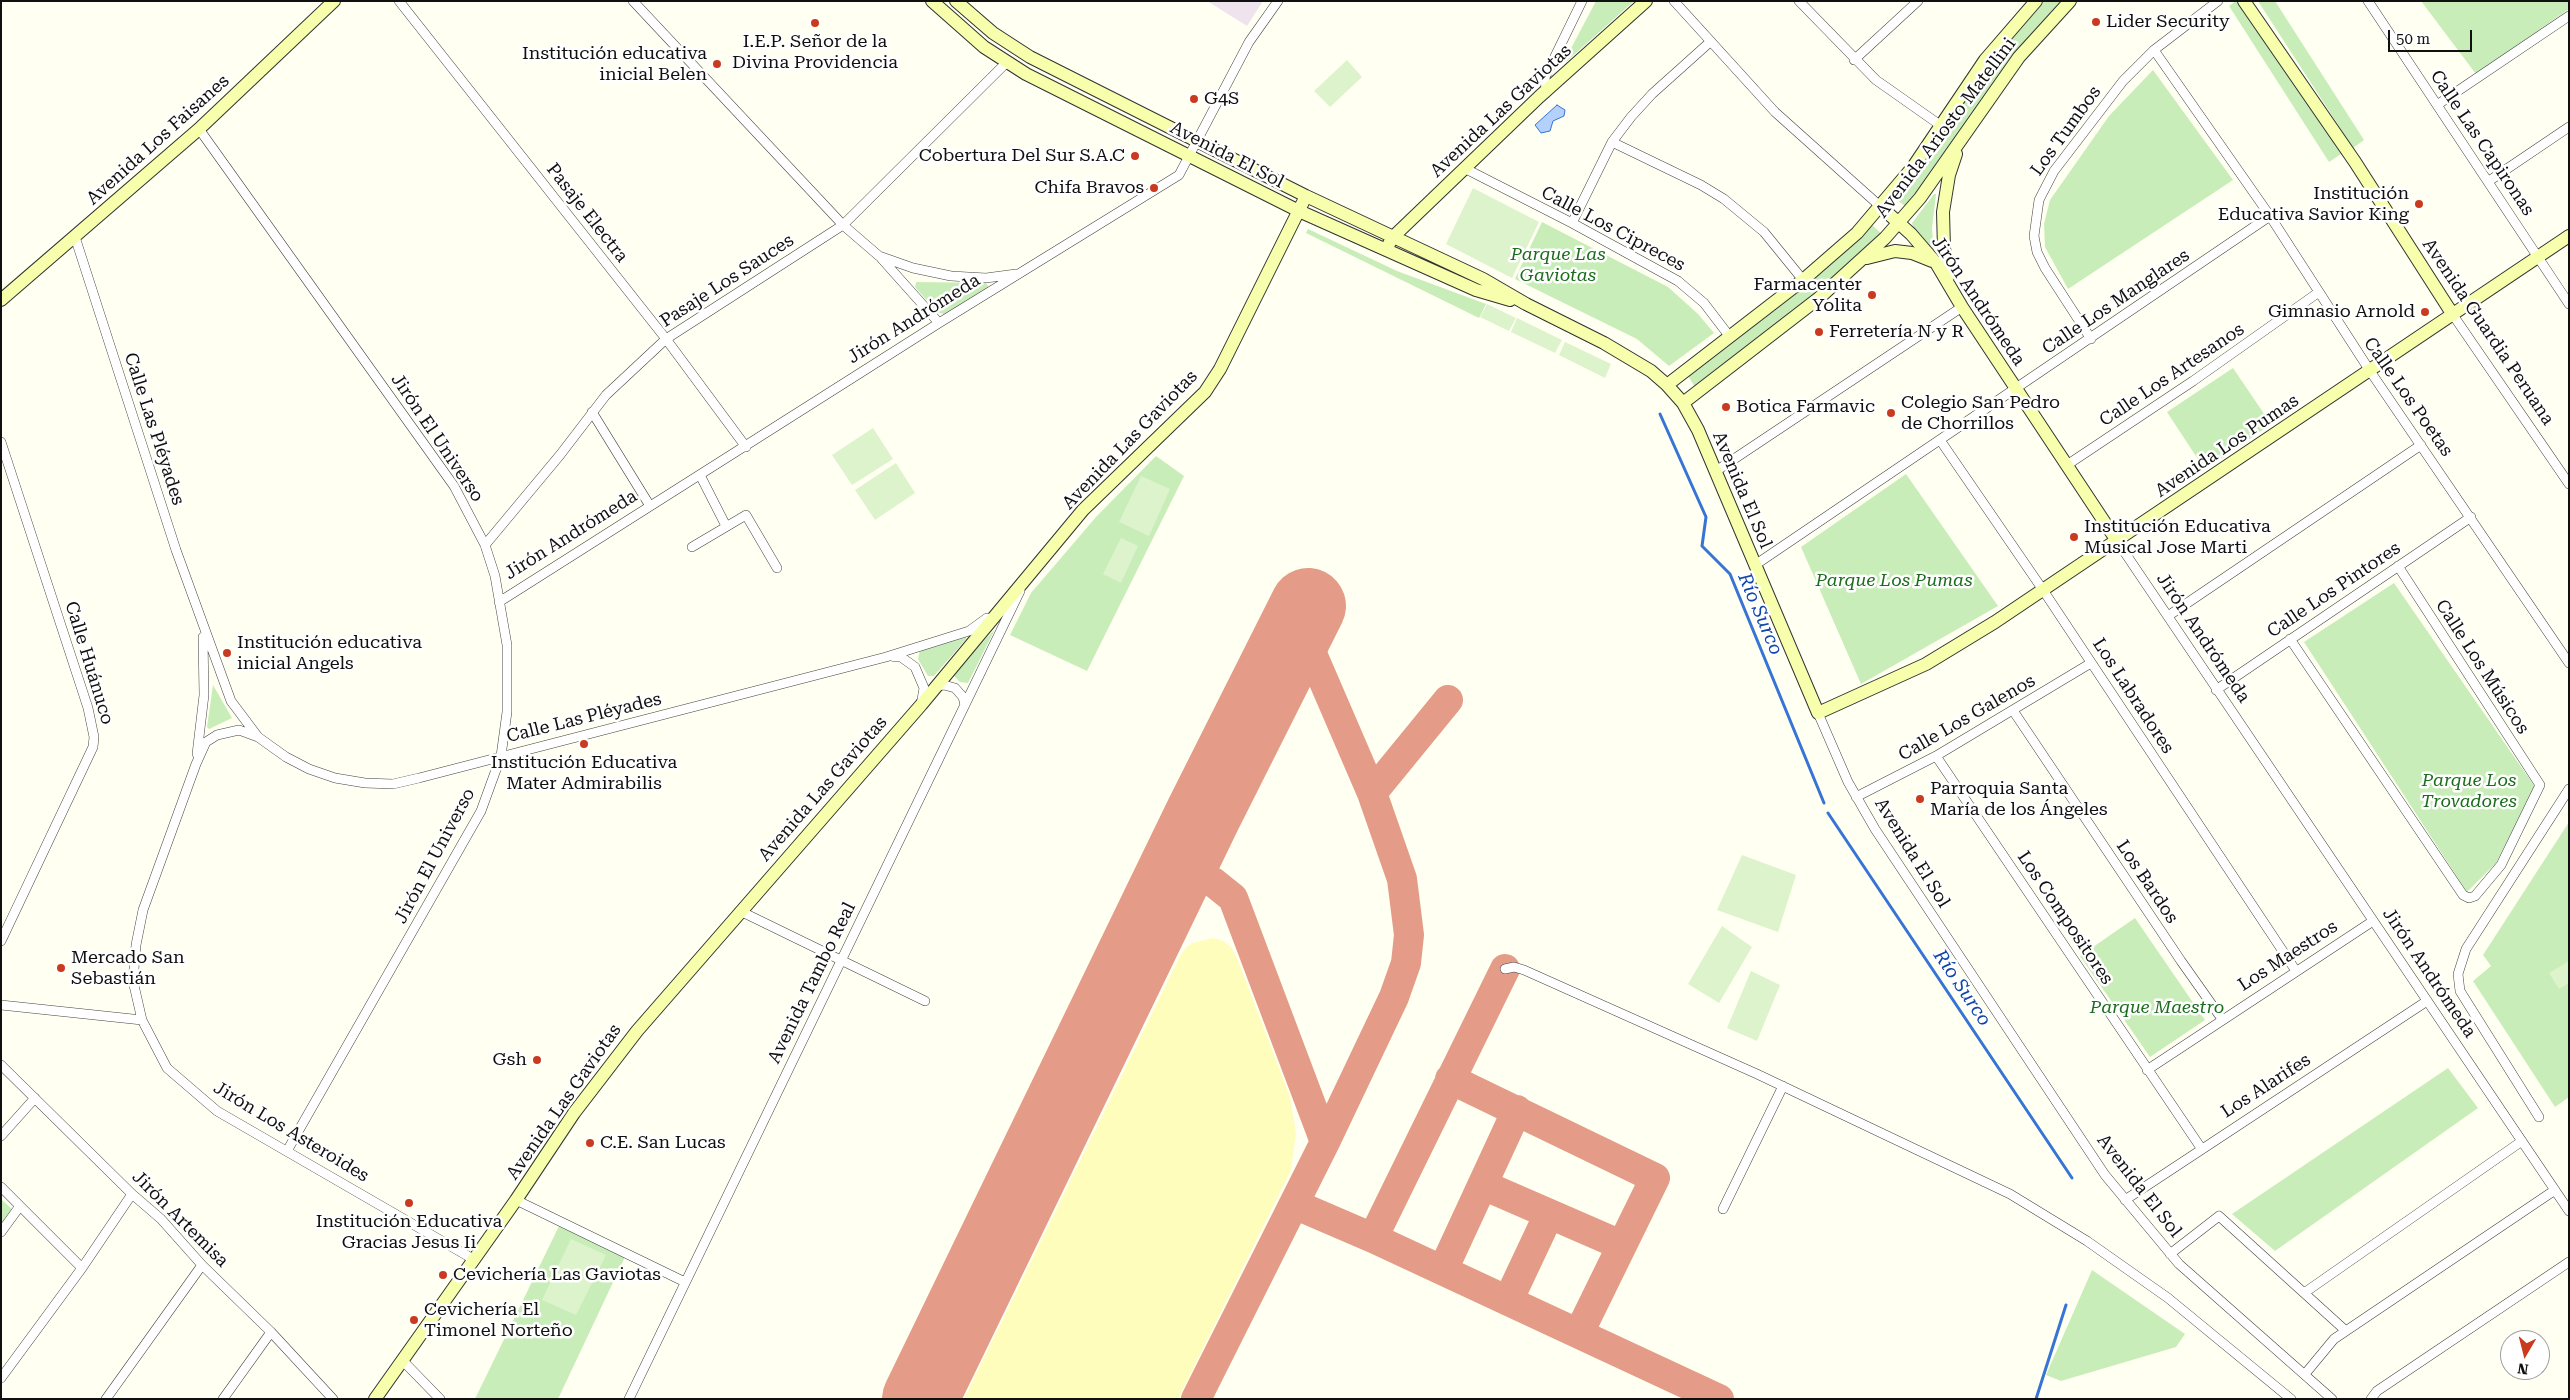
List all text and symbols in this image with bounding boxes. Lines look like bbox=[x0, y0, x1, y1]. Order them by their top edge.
place label: Lider Security bbox=[2106, 11, 2230, 33]
marker: Lider Security bbox=[2090, 16, 2102, 28]
marker: I.E.P. Señor de la Divina Providencia bbox=[809, 17, 821, 29]
scale bar bbox=[2390, 20, 2474, 52]
text: 50 m bbox=[2396, 30, 2430, 48]
place label: I.E.P. Señor de la Divina Providencia bbox=[732, 31, 898, 74]
street label: Avenida Ariosto Matellini bbox=[1871, 34, 2021, 222]
street label: Avenida Las Gaviotas bbox=[1426, 40, 1576, 182]
place label: Institución educativa inicial Belen bbox=[522, 43, 707, 86]
marker: Institución educativa inicial Belen bbox=[711, 58, 723, 70]
street label: Calle Las Capironas bbox=[2425, 66, 2539, 220]
street label: Avenida Los Faisanes bbox=[82, 70, 234, 210]
street label: Los Tumbos bbox=[2026, 82, 2106, 180]
place label: G4S bbox=[1204, 88, 1239, 110]
marker: G4S bbox=[1188, 93, 1200, 105]
street label: Avenida El Sol bbox=[1166, 117, 1288, 193]
place label: Cobertura Del Sur S.A.C bbox=[919, 145, 1125, 167]
marker: Cobertura Del Sur S.A.C bbox=[1129, 150, 1141, 162]
street label: Pasaje Electra bbox=[542, 159, 632, 267]
place label: Chifa Bravos bbox=[1034, 177, 1144, 199]
marker: Chifa Bravos bbox=[1148, 182, 1160, 194]
street label: Calle Los Cipreces bbox=[1537, 182, 1689, 276]
place label: Institución Educativa Savior King bbox=[2218, 183, 2409, 225]
marker: Institución Educativa Savior King bbox=[2413, 198, 2425, 210]
street label: Pasaje Los Sauces bbox=[656, 230, 798, 332]
street label: Jirón Andrómeda bbox=[1927, 232, 2029, 370]
street label: Avenida Guardia Peruana bbox=[2417, 235, 2559, 429]
park label: Parque Las Gaviotas bbox=[1510, 244, 1606, 286]
street label: Calle Los Manglares bbox=[2038, 245, 2194, 359]
street label: Jirón Andrómeda bbox=[844, 270, 984, 368]
place label: Farmacenter Yolita bbox=[1754, 274, 1862, 316]
marker: Farmacenter Yolita bbox=[1866, 289, 1878, 301]
place label: Gimnasio Arnold bbox=[2268, 301, 2415, 323]
marker: Gimnasio Arnold bbox=[2419, 306, 2431, 318]
street label: Calle Los Artesanos bbox=[2096, 319, 2248, 431]
place label: Ferretería N y R bbox=[1829, 321, 1964, 343]
marker: Ferretería N y R bbox=[1813, 326, 1825, 338]
street label: Calle Los Poetas bbox=[2359, 333, 2457, 461]
street label: Calle Las Pléyades bbox=[119, 350, 189, 508]
street label: Avenida Las Gaviotas bbox=[1058, 366, 1202, 514]
street label: Jirón El Universo bbox=[386, 370, 488, 506]
street label: Avenida Los Pumas bbox=[2151, 390, 2303, 502]
place label: Colegio San Pedro de Chorrillos bbox=[1901, 392, 2060, 434]
place label: Botica Farmavic bbox=[1736, 396, 1875, 418]
marker: Botica Farmavic bbox=[1720, 401, 1732, 413]
marker: Colegio San Pedro de Chorrillos bbox=[1885, 407, 1897, 419]
street label: Avenida El Sol bbox=[1708, 428, 1776, 552]
street label: Jirón Andrómeda bbox=[501, 486, 641, 584]
place label: Institución Educativa Musical Jose Marti bbox=[2084, 516, 2271, 558]
marker: Institución Educativa Musical Jose Marti bbox=[2068, 531, 2080, 543]
street label: Calle Los Pintores bbox=[2263, 537, 2405, 643]
street label: Jirón Andrómeda bbox=[2152, 569, 2254, 707]
water label: Río Surco bbox=[1733, 570, 1787, 658]
park label: Parque Los Pumas bbox=[1815, 570, 1973, 592]
street label: Calle Los Músicos bbox=[2430, 596, 2534, 738]
street label: Calle Huánuco bbox=[60, 599, 118, 727]
place label: Institución educativa inicial Angels bbox=[237, 632, 422, 674]
street label: Los Labradores bbox=[2088, 634, 2178, 758]
marker: Institución educativa inicial Angels bbox=[221, 647, 233, 659]
street label: Calle Los Galenos bbox=[1895, 670, 2039, 766]
street label: Calle Las Pléyades bbox=[504, 688, 664, 748]
street label: Avenida Las Gaviotas bbox=[754, 712, 892, 866]
marker: Institución Educativa Mater Admirabilis bbox=[578, 738, 590, 750]
place label: Institución Educativa Mater Admirabilis bbox=[491, 752, 677, 794]
park label: Parque Los Trovadores bbox=[2421, 770, 2517, 812]
place label: Parroquia Santa María de los Ángeles bbox=[1930, 778, 2108, 821]
street label: Jirón El Universo bbox=[390, 785, 480, 927]
marker: Parroquia Santa María de los Ángeles bbox=[1914, 793, 1926, 805]
street label: Avenida El Sol bbox=[1870, 794, 1954, 912]
street label: Los Bardos bbox=[2111, 836, 2183, 928]
street label: Los Compositores bbox=[2012, 847, 2118, 989]
street label: Avenida Tambo Real bbox=[764, 899, 860, 1067]
street label: Jirón Andrómeda bbox=[2378, 904, 2480, 1042]
street label: Los Maestros bbox=[2234, 916, 2342, 996]
water label: Río Surco bbox=[1928, 946, 1996, 1030]
place label: Mercado San Sebastián bbox=[71, 947, 185, 990]
marker: Mercado San Sebastián bbox=[55, 962, 67, 974]
park label: Parque Maestro bbox=[2090, 997, 2224, 1019]
street label: Avenida Las Gaviotas bbox=[502, 1020, 626, 1184]
place label: Gsh bbox=[493, 1049, 527, 1071]
street label: Los Alarifes bbox=[2217, 1049, 2315, 1123]
marker: Gsh bbox=[531, 1054, 543, 1066]
street label: Jirón Los Asteroides bbox=[209, 1077, 373, 1187]
street label: Avenida El Sol bbox=[2092, 1130, 2186, 1242]
place label: C.E. San Lucas bbox=[600, 1132, 725, 1154]
marker: C.E. San Lucas bbox=[584, 1137, 596, 1149]
street label: Jirón Artemisa bbox=[127, 1166, 233, 1272]
marker: Institución Educativa Gracias Jesus Ii bbox=[403, 1197, 415, 1209]
place label: Institución Educativa Gracias Jesus Ii bbox=[316, 1211, 502, 1254]
place label: Cevichería Las Gaviotas bbox=[453, 1264, 661, 1286]
marker: Cevichería Las Gaviotas bbox=[437, 1269, 449, 1281]
place label: Cevichería El Timonel Norteño bbox=[424, 1299, 573, 1342]
marker: Cevichería El Timonel Norteño bbox=[408, 1314, 420, 1326]
north arrow bbox=[2500, 1330, 2550, 1380]
text: N bbox=[2517, 1360, 2530, 1378]

